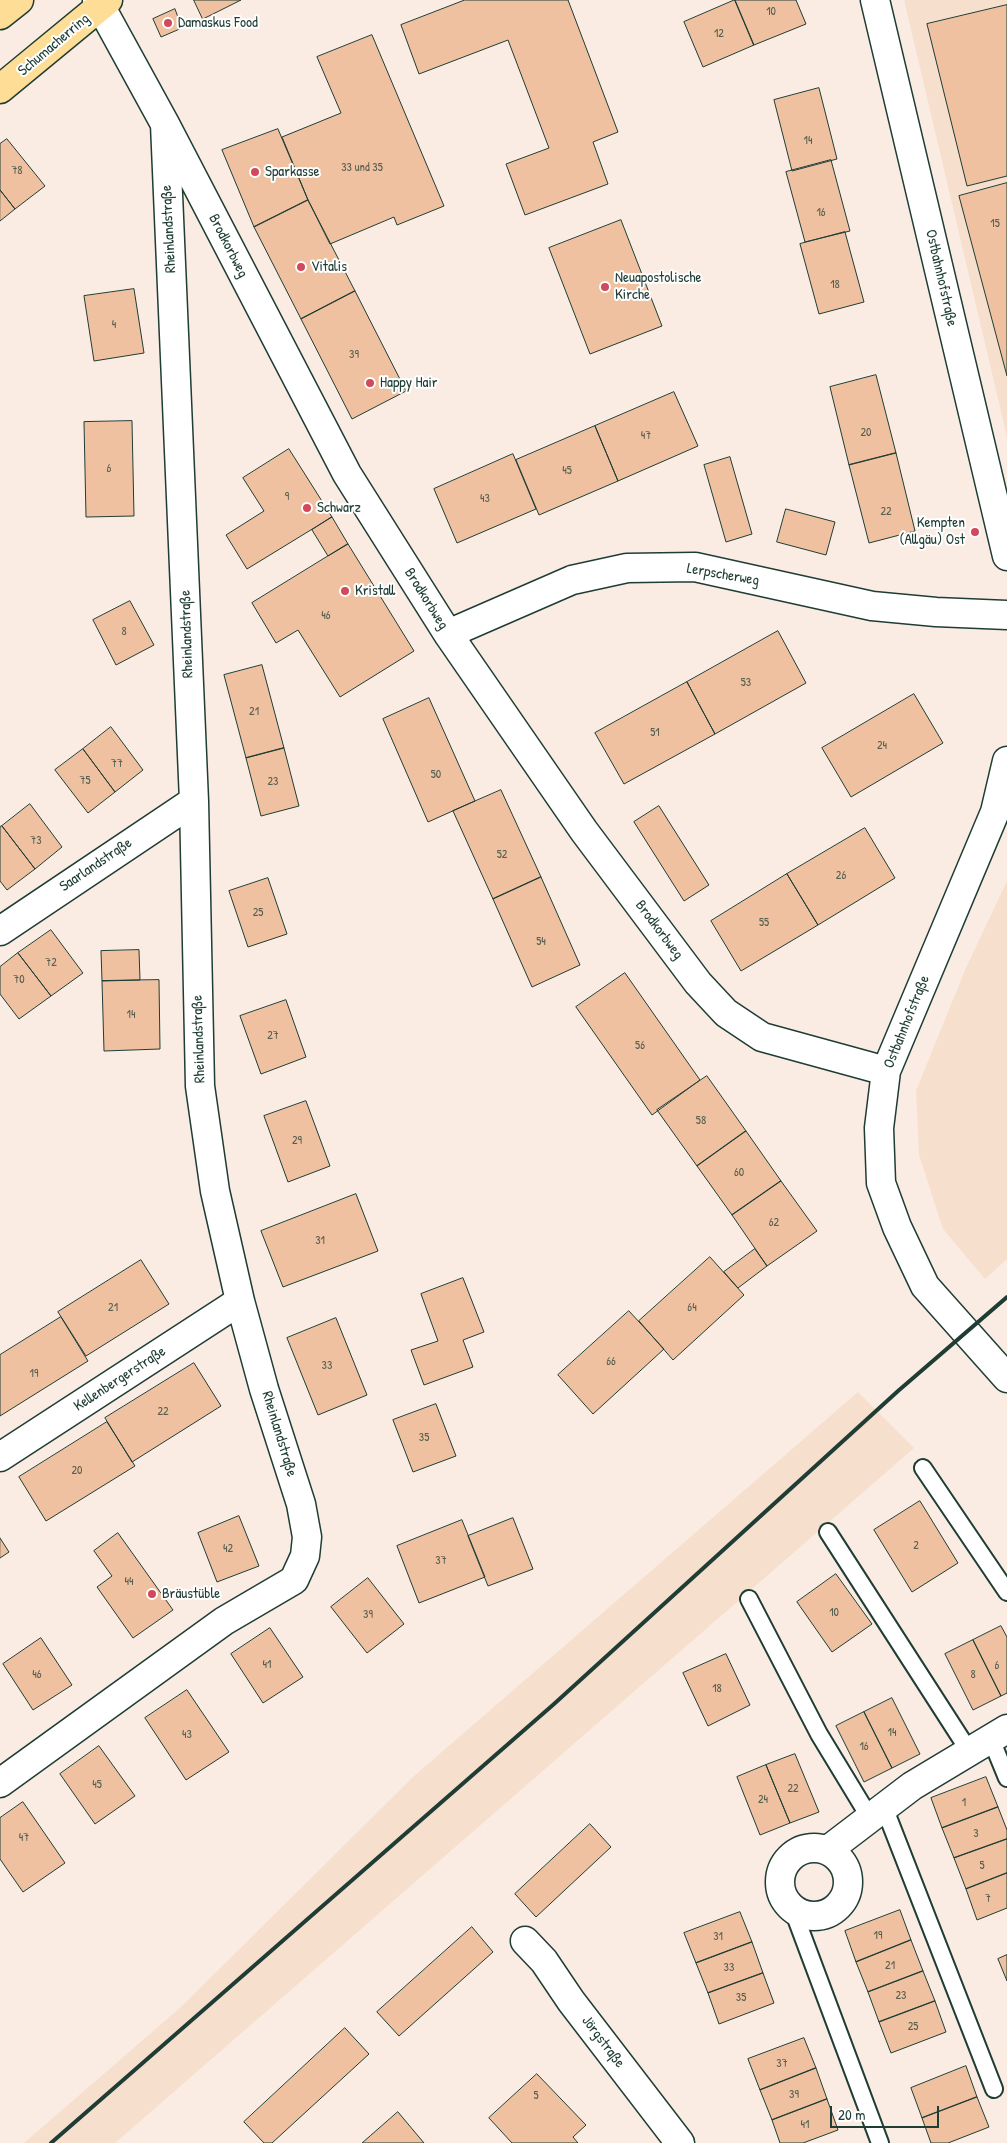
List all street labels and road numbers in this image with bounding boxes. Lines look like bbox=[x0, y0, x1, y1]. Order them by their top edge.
street label: Schumacherring bbox=[15, 10, 93, 80]
street label: Rheinlandstraße bbox=[158, 184, 180, 274]
street label: Brodkorbweg bbox=[204, 211, 252, 281]
street label: Ostbahnhofstraße bbox=[921, 228, 961, 328]
street label: Lerpscherweg bbox=[686, 560, 760, 590]
street label: Brodkorbweg bbox=[400, 565, 452, 633]
street label: Rheinlandstraße bbox=[176, 590, 198, 678]
street label: Saarlandstraße bbox=[56, 834, 136, 896]
street label: Brodkorbweg bbox=[631, 897, 687, 963]
street label: Ostbahnhofstraße bbox=[880, 973, 934, 1071]
street label: Rheinlandstraße bbox=[188, 995, 210, 1083]
street label: Kellenbergerstraße bbox=[71, 1343, 169, 1415]
street label: Rheinlandstraße bbox=[257, 1389, 301, 1479]
street label: Jörgstraße bbox=[578, 2012, 628, 2072]

